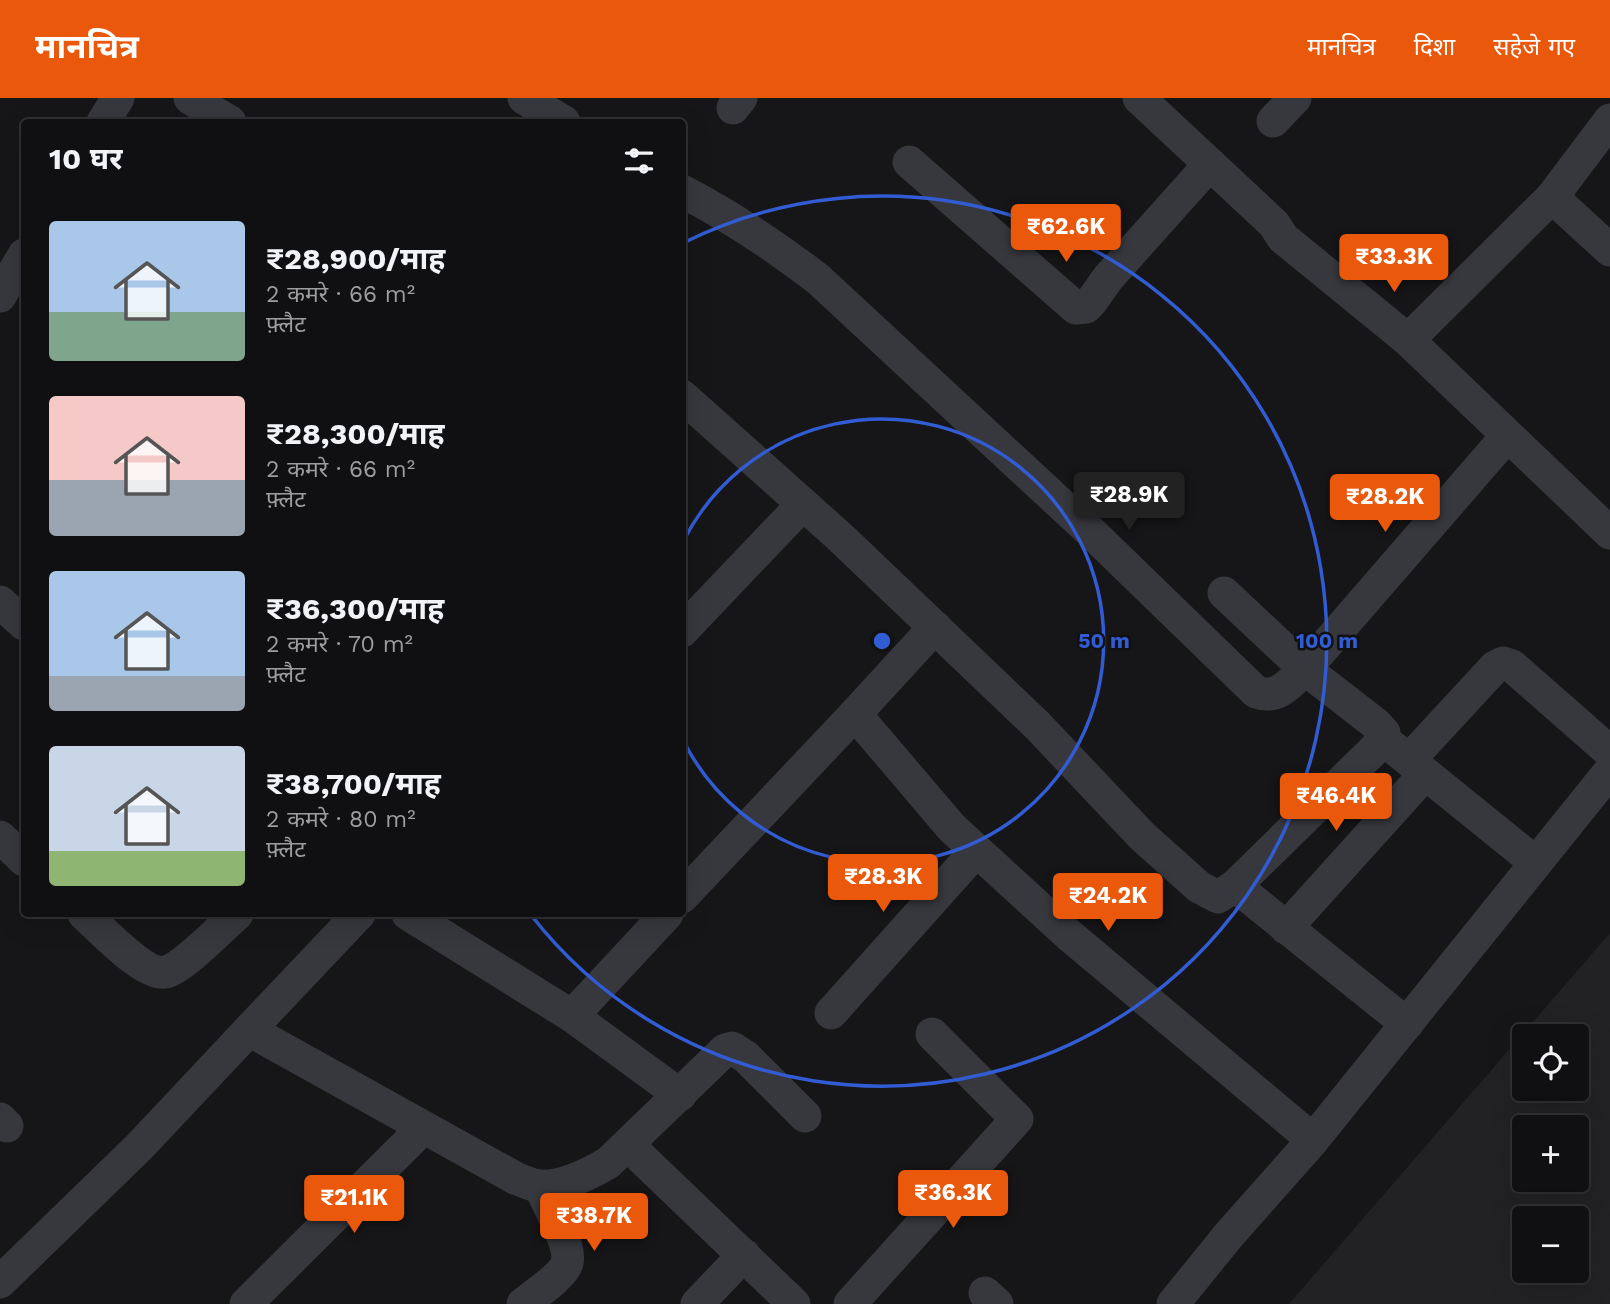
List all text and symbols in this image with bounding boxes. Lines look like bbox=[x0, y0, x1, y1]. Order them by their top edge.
text: मानचित्र bbox=[35, 27, 139, 66]
text: मानचित्र bbox=[1307, 33, 1376, 61]
text: दिशा bbox=[1414, 33, 1455, 61]
text: सहेजे गए bbox=[1493, 33, 1575, 61]
text: 10 घर bbox=[49, 141, 123, 176]
icon: filters bbox=[620, 142, 658, 180]
pin: ₹62.6K bbox=[1009, 204, 1123, 264]
text: ₹62.6K bbox=[1027, 213, 1105, 240]
pin: ₹33.3K bbox=[1337, 234, 1451, 294]
text: ₹28,900/माह bbox=[266, 241, 445, 276]
text: ₹33.3K bbox=[1355, 243, 1433, 270]
icon: home bbox=[105, 249, 189, 333]
text: 2 कमरे · 66 m² bbox=[266, 281, 415, 308]
text: फ़्लैट bbox=[266, 311, 306, 338]
text: ₹28,300/माह bbox=[266, 416, 445, 451]
icon: home bbox=[105, 424, 189, 508]
text: 2 कमरे · 66 m² bbox=[266, 456, 415, 483]
pin: ₹28.9K bbox=[1072, 472, 1186, 532]
pin: ₹28.2K bbox=[1328, 474, 1442, 534]
text: ₹28.9K bbox=[1090, 481, 1168, 508]
text: ₹28.2K bbox=[1346, 483, 1424, 510]
text: फ़्लैट bbox=[266, 486, 306, 513]
text: ₹36,300/माह bbox=[266, 591, 444, 626]
icon: home bbox=[105, 599, 189, 683]
text: 50 m bbox=[1078, 628, 1130, 653]
text: 100 m bbox=[1296, 628, 1358, 653]
centre of rings bbox=[870, 629, 894, 653]
text: 2 कमरे · 70 m² bbox=[266, 631, 413, 658]
text: फ़्लैट bbox=[266, 661, 306, 688]
text: ₹38,700/माह bbox=[266, 766, 441, 801]
icon: home bbox=[105, 774, 189, 858]
pin: ₹46.4K bbox=[1279, 774, 1393, 833]
text: ₹46.4K bbox=[1296, 782, 1376, 809]
text: 2 कमरे · 80 m² bbox=[266, 806, 416, 833]
text: फ़्लैट bbox=[266, 836, 306, 863]
pin: ₹28.3K bbox=[826, 854, 940, 914]
text: ₹28.3K bbox=[844, 863, 922, 890]
pin: ₹24.2K bbox=[1051, 874, 1165, 933]
text: ₹24.2K bbox=[1069, 882, 1147, 909]
map controls bbox=[1512, 1024, 1589, 1283]
button: locate bbox=[1512, 1024, 1589, 1101]
button: + bbox=[1512, 1115, 1589, 1192]
pin: ₹36.3K bbox=[896, 1170, 1010, 1230]
pin: ₹21.1K bbox=[297, 1176, 411, 1235]
text: ₹36.3K bbox=[914, 1179, 992, 1206]
text: ₹21.1K bbox=[320, 1184, 388, 1211]
pin: ₹38.7K bbox=[537, 1194, 651, 1253]
text: ₹38.7K bbox=[556, 1202, 632, 1229]
button: − bbox=[1512, 1206, 1589, 1283]

